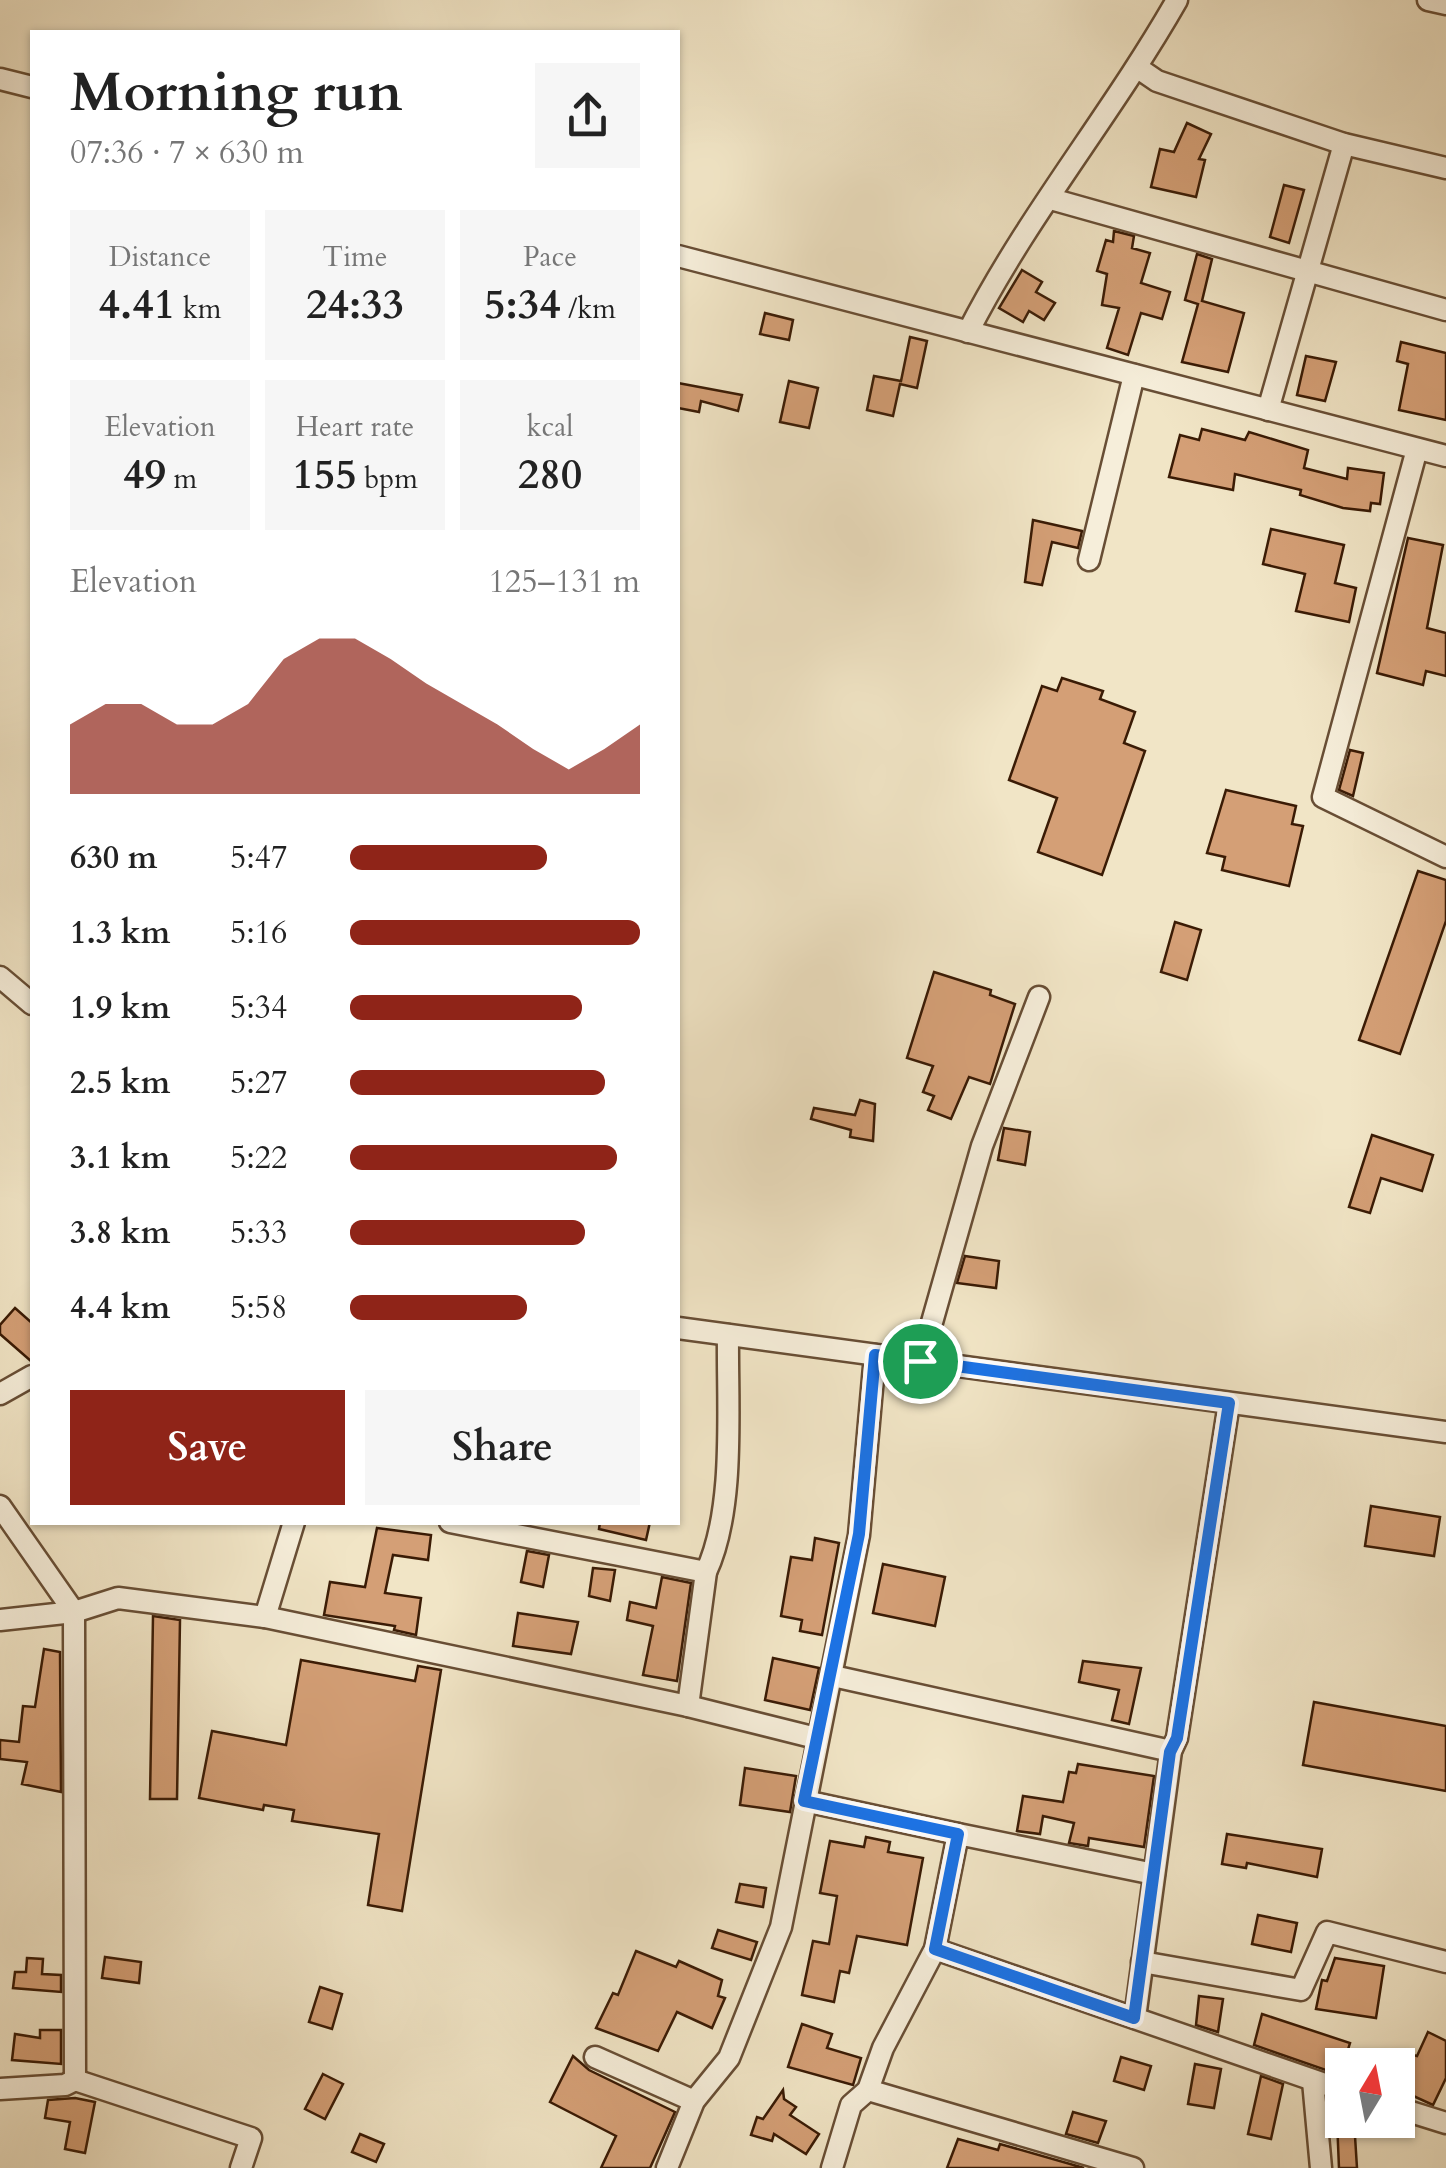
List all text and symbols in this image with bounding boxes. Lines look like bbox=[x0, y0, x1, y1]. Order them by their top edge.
text: Morning run bbox=[70, 56, 403, 130]
button: share bbox=[535, 63, 640, 168]
text: 07:36 · 7 × 630 m bbox=[70, 131, 304, 175]
text: Distance bbox=[109, 238, 211, 276]
text: Time bbox=[323, 238, 387, 276]
text: Pace bbox=[523, 238, 577, 276]
text: 4.41 bbox=[99, 276, 175, 333]
text: 24:33 bbox=[306, 276, 404, 333]
text: 5:34 bbox=[484, 276, 561, 333]
text: km bbox=[175, 290, 221, 328]
text: /km bbox=[561, 290, 616, 328]
text: Elevation bbox=[104, 408, 216, 446]
text: Heart rate bbox=[296, 408, 414, 446]
text: kcal bbox=[527, 408, 573, 446]
text: 49 bbox=[123, 446, 166, 503]
text: 155 bbox=[292, 446, 357, 503]
text: 280 bbox=[518, 446, 582, 503]
text: m bbox=[166, 460, 197, 498]
text: bpm bbox=[357, 460, 418, 498]
text: Elevation bbox=[70, 560, 197, 604]
text: 125–131 m bbox=[488, 560, 640, 604]
text: 630 m bbox=[70, 836, 157, 880]
text: 5:47 bbox=[230, 836, 287, 880]
text: 1.3 km bbox=[70, 911, 170, 955]
text: 5:16 bbox=[230, 911, 287, 955]
text: 1.9 km bbox=[70, 986, 170, 1030]
text: 5:34 bbox=[230, 986, 287, 1030]
text: 2.5 km bbox=[70, 1061, 170, 1105]
text: 5:27 bbox=[230, 1061, 287, 1105]
text: 3.1 km bbox=[70, 1136, 170, 1180]
text: 5:22 bbox=[230, 1136, 287, 1180]
text: 3.8 km bbox=[70, 1211, 170, 1255]
text: 5:33 bbox=[230, 1211, 287, 1255]
text: 4.4 km bbox=[70, 1286, 170, 1330]
text: 5:58 bbox=[230, 1286, 287, 1330]
pin bbox=[878, 1319, 963, 1404]
icon: arrive bbox=[893, 1334, 948, 1389]
button: Save bbox=[70, 1390, 345, 1505]
button: Share bbox=[365, 1390, 640, 1505]
north arrow bbox=[1325, 2048, 1415, 2138]
map controls bbox=[1325, 2048, 1415, 2138]

